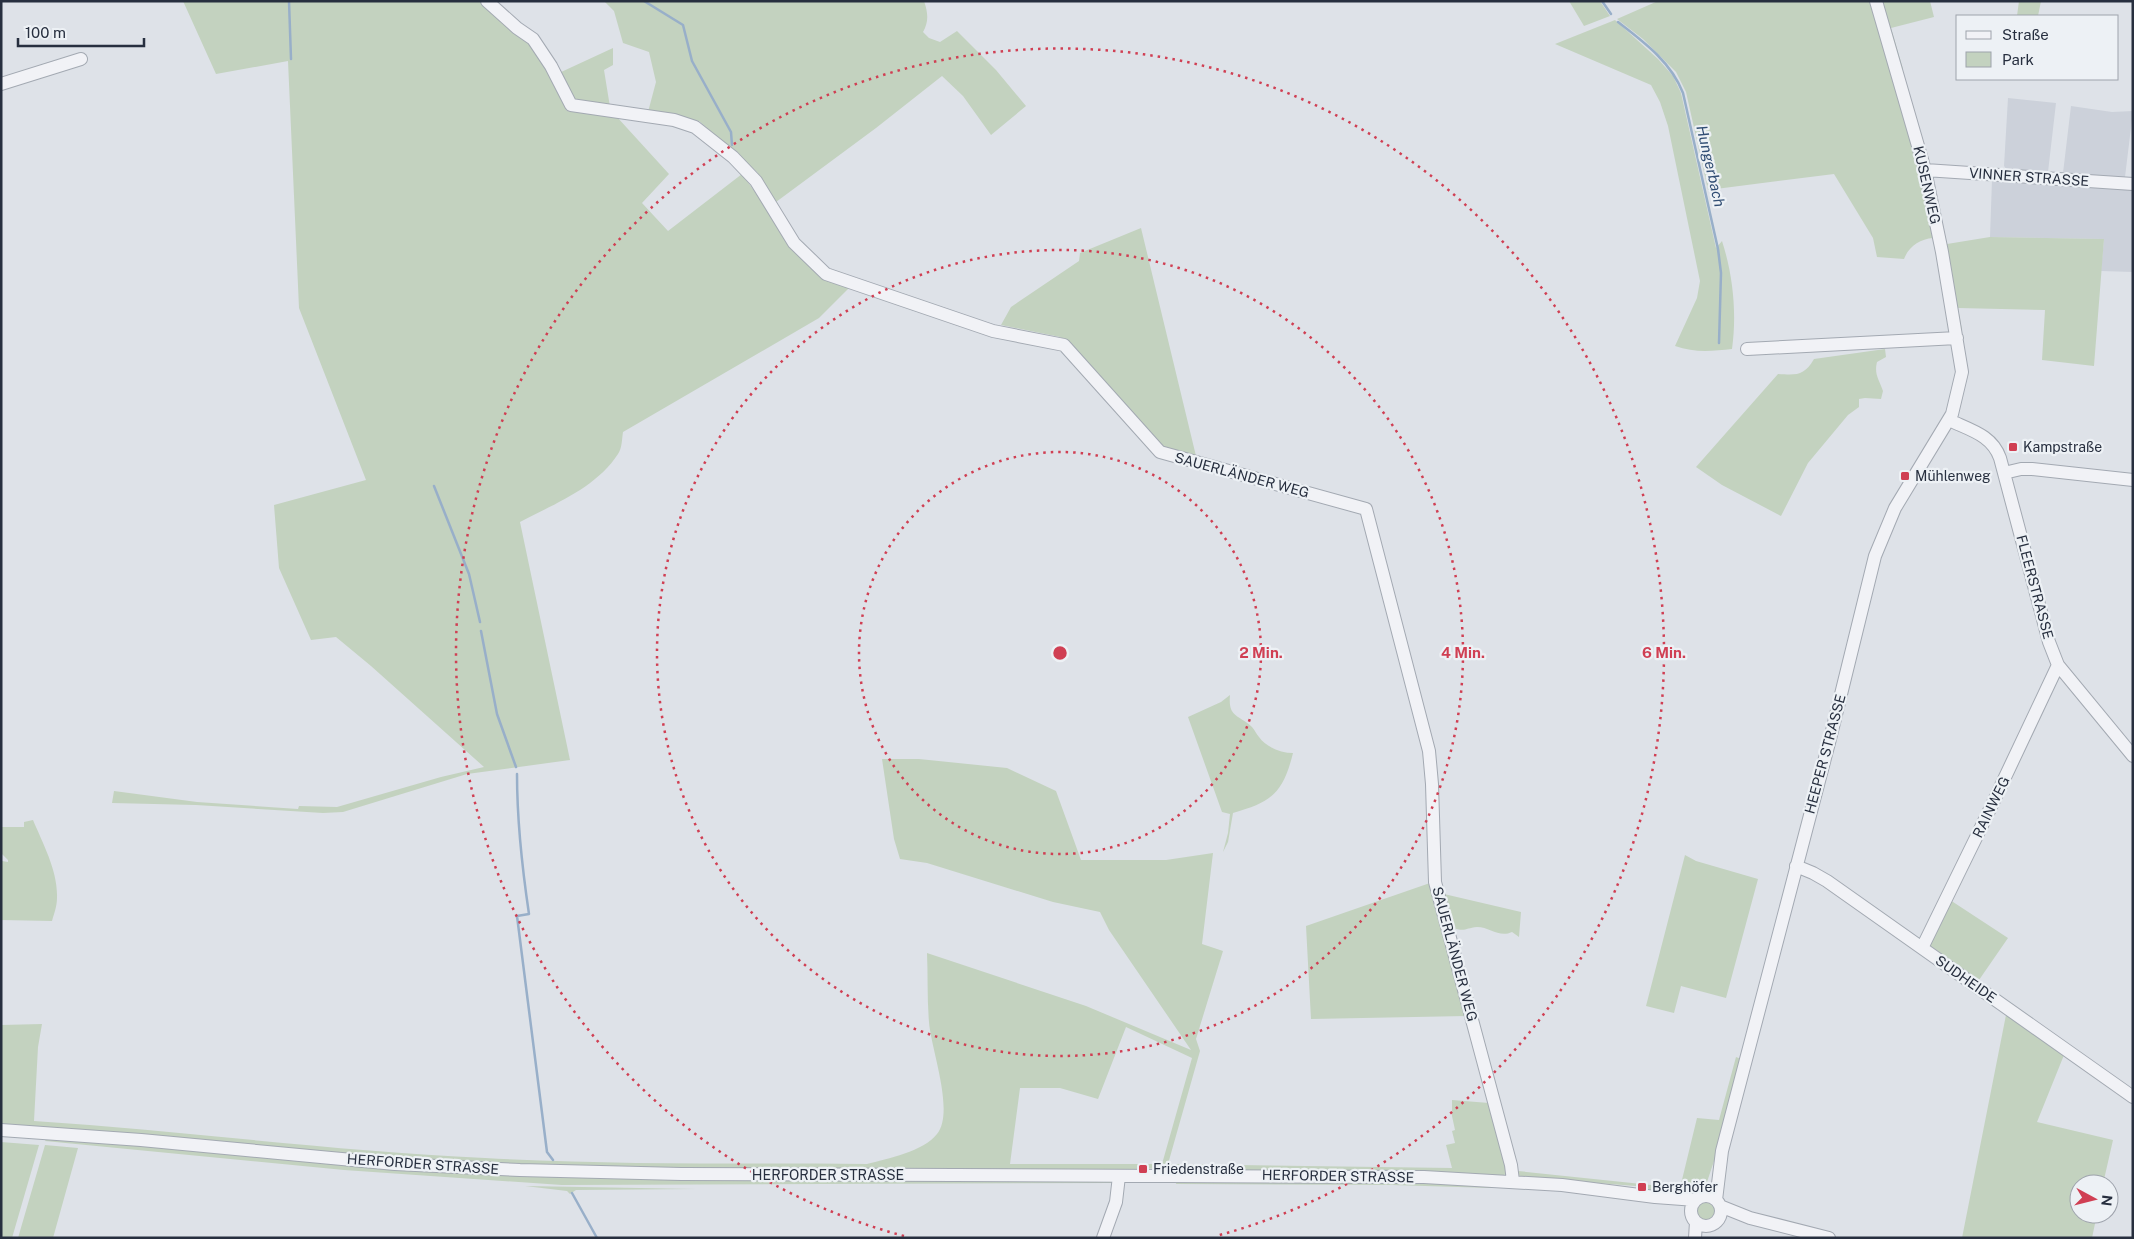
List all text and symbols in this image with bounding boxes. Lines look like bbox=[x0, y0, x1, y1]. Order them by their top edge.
scale bar bbox=[18, 15, 144, 47]
legend bbox=[1956, 15, 2119, 80]
text: 100 m bbox=[25, 24, 66, 41]
text: Straße bbox=[2002, 26, 2049, 43]
text: Park bbox=[2002, 51, 2034, 68]
water label: Hungerbach bbox=[1693, 124, 1729, 208]
street label: KUSENWEG bbox=[1910, 144, 1944, 226]
street label: VINNER STRASSE bbox=[1968, 165, 2090, 189]
place label: Kampstraße bbox=[2023, 439, 2102, 455]
marker: Kampstraße bbox=[2007, 441, 2019, 453]
street label: SAUERLÄNDER WEG bbox=[1173, 447, 1312, 501]
place label: Mühlenweg bbox=[1915, 468, 1991, 484]
marker: Mühlenweg bbox=[1899, 470, 1911, 482]
street label: FLEERSTRASSE bbox=[2013, 533, 2057, 641]
centre of rings bbox=[1051, 644, 1069, 662]
text: 2 Min. bbox=[1239, 644, 1283, 661]
text: 4 Min. bbox=[1441, 644, 1485, 661]
text: 6 Min. bbox=[1642, 644, 1686, 661]
street label: HEEPER STRASSE bbox=[1801, 692, 1849, 816]
street label: RAINWEG bbox=[1969, 774, 2013, 840]
street label: SAUERLÄNDER WEG bbox=[1429, 884, 1483, 1023]
street label: SUDHEIDE bbox=[1932, 952, 2000, 1006]
street label: HERFORDER STRASSE bbox=[346, 1151, 500, 1177]
place label: Friedenstraße bbox=[1153, 1161, 1244, 1177]
marker: Friedenstraße bbox=[1137, 1163, 1149, 1175]
street label: HERFORDER STRASSE bbox=[752, 1167, 904, 1183]
street label: HERFORDER STRASSE bbox=[1262, 1167, 1414, 1185]
north arrow bbox=[2069, 1174, 2119, 1224]
place label: Berghöfer bbox=[1652, 1179, 1718, 1195]
marker: Berghöfer bbox=[1636, 1181, 1648, 1193]
text: N bbox=[2098, 1194, 2116, 1207]

